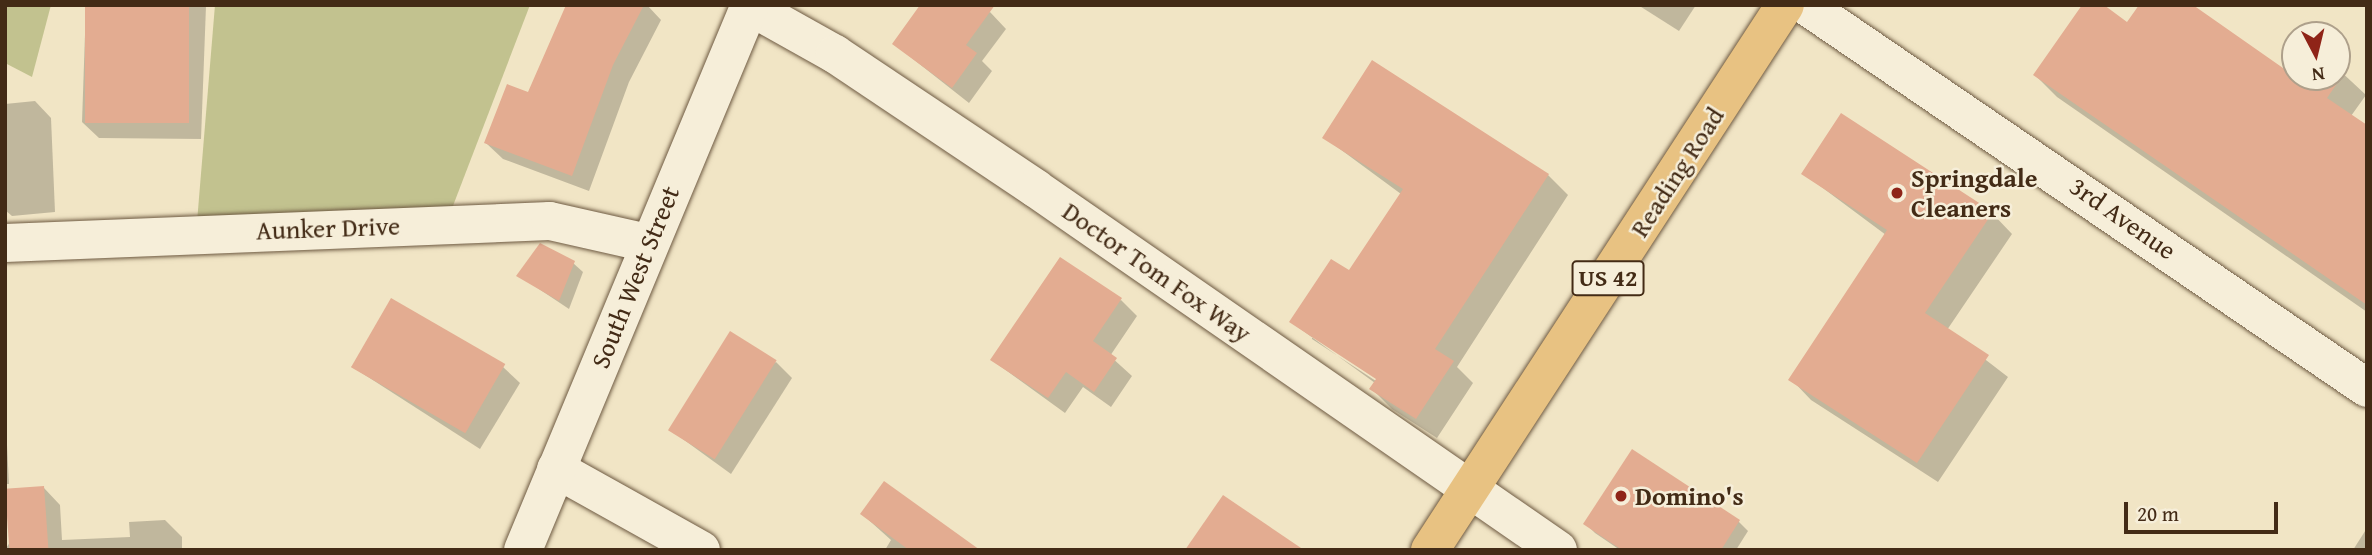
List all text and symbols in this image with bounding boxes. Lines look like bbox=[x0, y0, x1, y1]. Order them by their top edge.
north arrow bbox=[2281, 21, 2351, 91]
text: N bbox=[2310, 60, 2326, 90]
street label: Reading Road bbox=[1624, 101, 1730, 243]
place label: Springdale Cleaners bbox=[1911, 162, 2038, 224]
street label: 3rd Avenue bbox=[2064, 170, 2182, 266]
street label: South West Street bbox=[584, 181, 686, 373]
marker: Springdale Cleaners bbox=[1889, 185, 1905, 201]
street label: Doctor Tom Fox Way bbox=[1057, 195, 1257, 349]
street label: Aunker Drive bbox=[255, 210, 401, 246]
road number: US 42 bbox=[1571, 258, 1645, 298]
place label: Domino's bbox=[1635, 480, 1744, 512]
marker: Domino's bbox=[1613, 488, 1629, 504]
scale bar bbox=[2127, 489, 2281, 532]
text: 20 m bbox=[2137, 498, 2179, 529]

